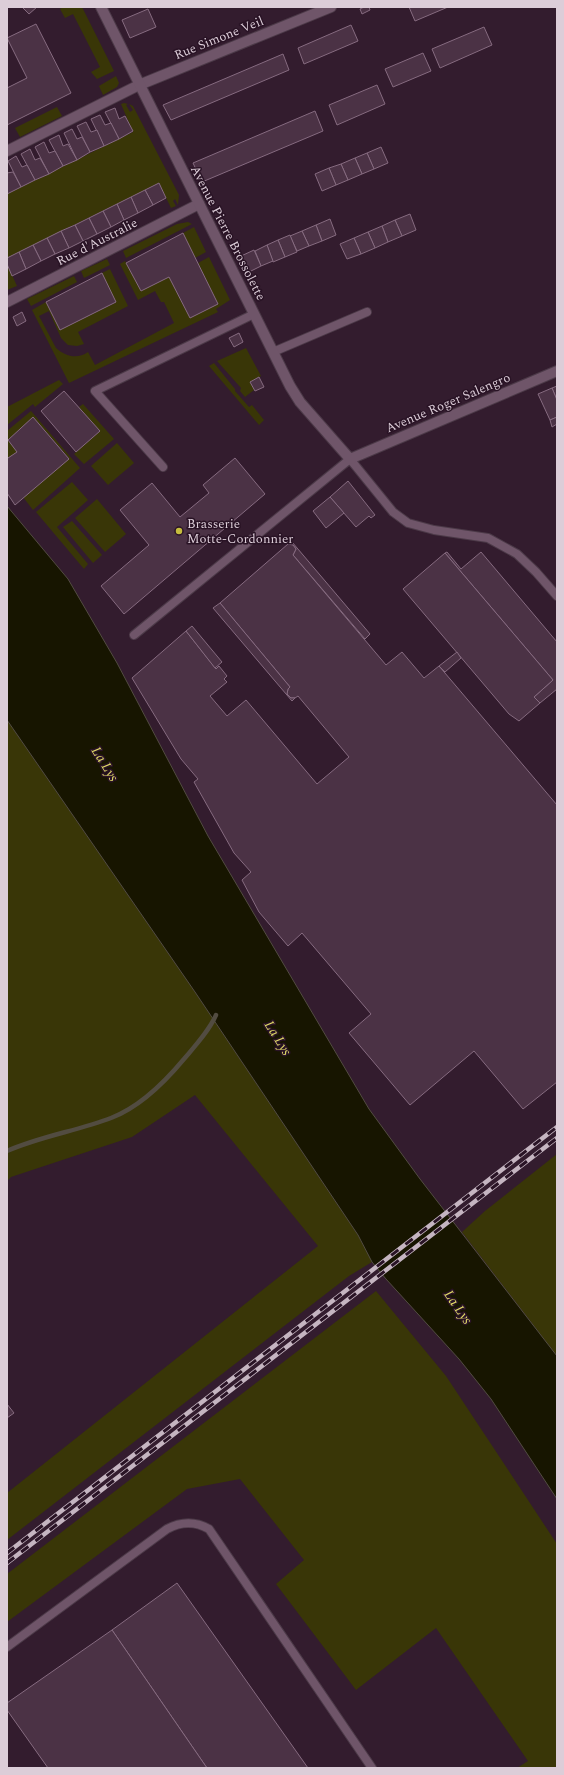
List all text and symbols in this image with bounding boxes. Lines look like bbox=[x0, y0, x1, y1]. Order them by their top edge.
street label: Rue Simone Veil bbox=[171, 11, 267, 65]
street label: Avenue Pierre Brossolette bbox=[185, 162, 271, 304]
street label: Rue d'Australie bbox=[53, 213, 141, 271]
street label: Avenue Roger Salengro bbox=[383, 368, 513, 438]
place label: Brasserie Motte-Cordonnier bbox=[187, 514, 293, 549]
marker: Brasserie Motte-Cordonnier bbox=[174, 526, 184, 536]
water label: La Lys bbox=[86, 742, 124, 786]
water label: La Lys bbox=[259, 1016, 297, 1060]
water label: La Lys bbox=[439, 1285, 478, 1329]

